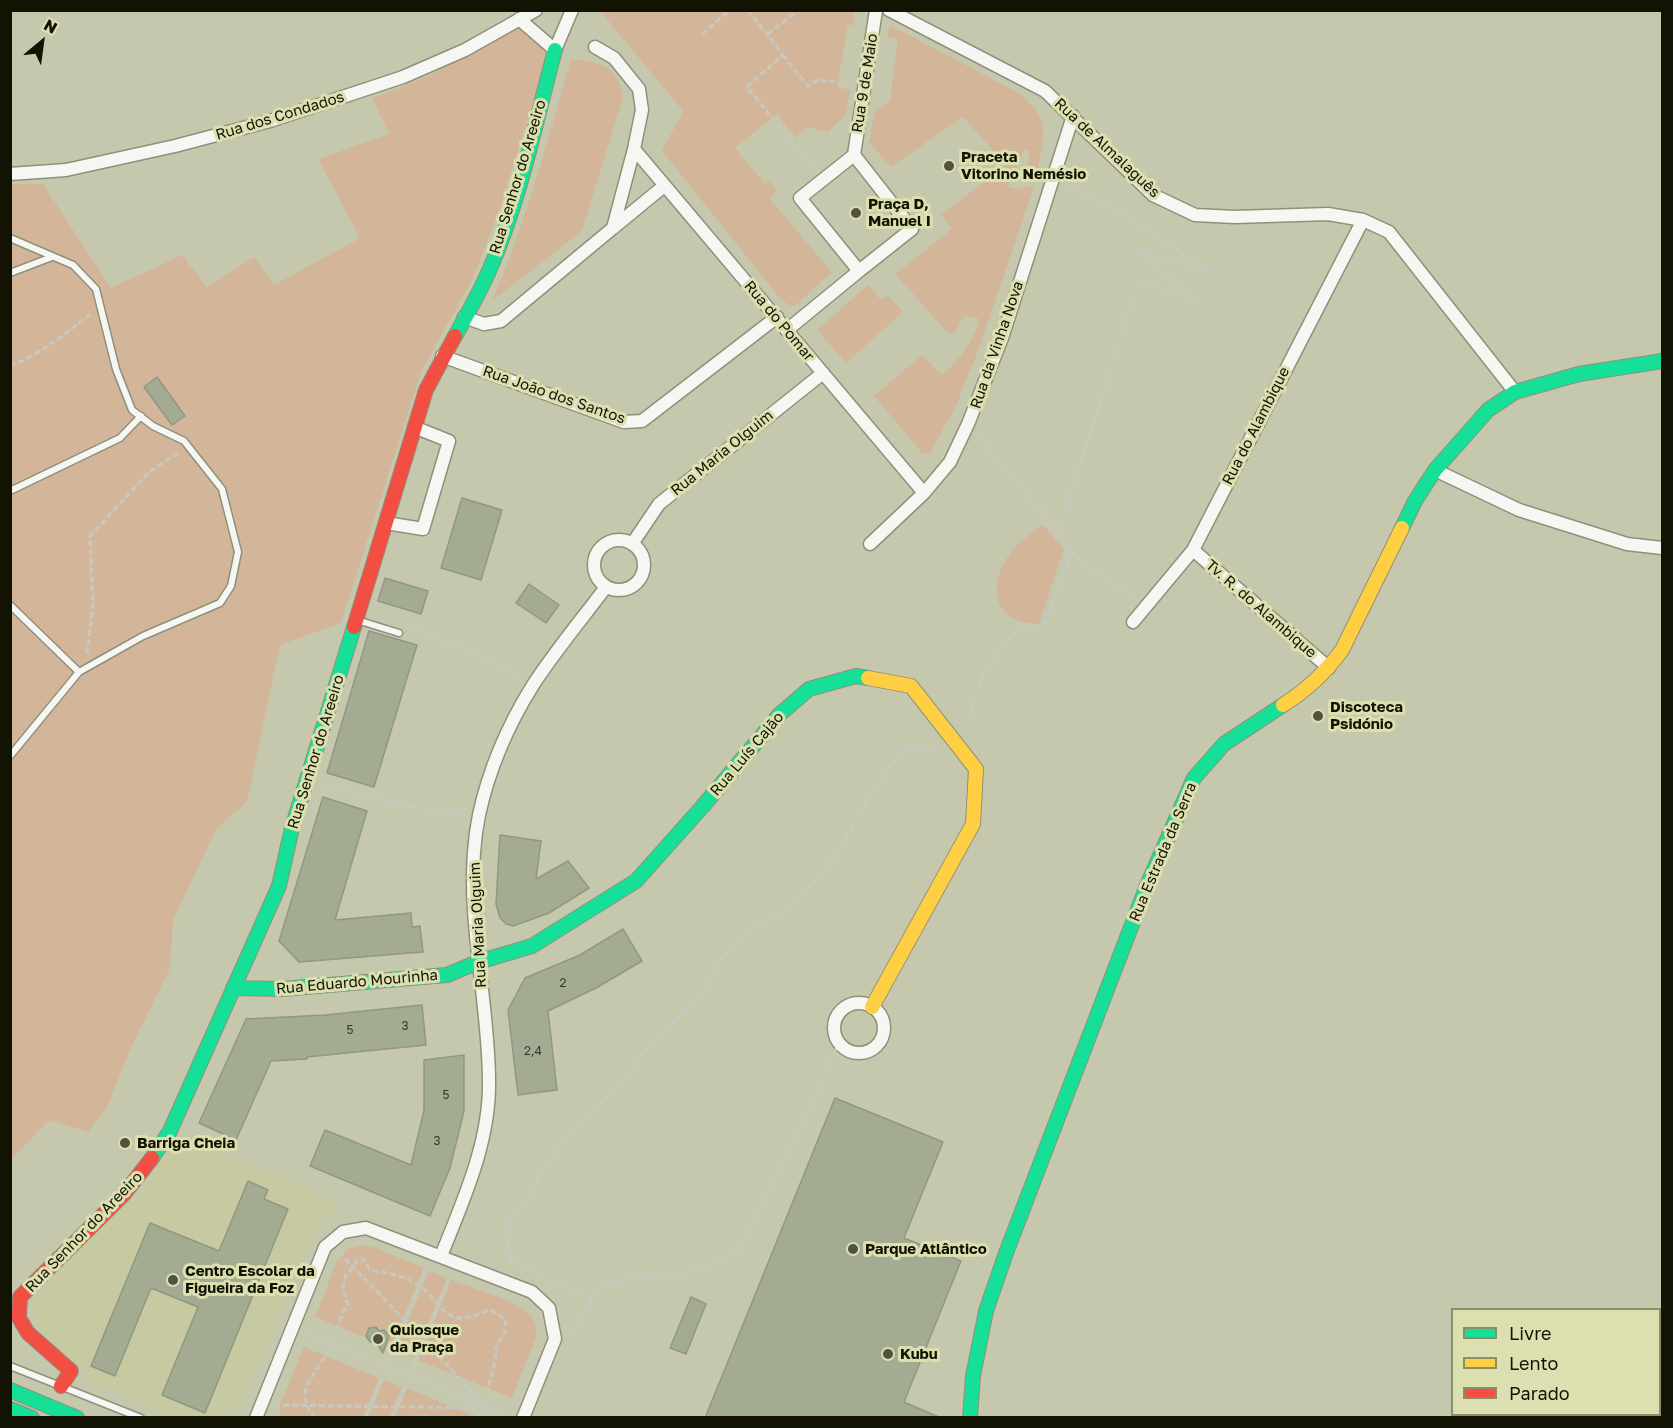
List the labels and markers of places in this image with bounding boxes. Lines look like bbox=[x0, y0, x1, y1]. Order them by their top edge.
place label: Praceta Vitorino Nemésio bbox=[961, 148, 1086, 183]
marker: Praceta Vitorino Nemésio bbox=[942, 159, 956, 173]
place label: Praça D, Manuel I bbox=[868, 195, 931, 230]
marker: Praça D, Manuel I bbox=[849, 206, 863, 220]
place label: Discoteca Psidónio bbox=[1330, 698, 1403, 733]
marker: Discoteca Psidónio bbox=[1311, 709, 1325, 723]
place label: Barriga Cheia bbox=[137, 1134, 235, 1152]
marker: Barriga Cheia bbox=[118, 1136, 132, 1150]
place label: Parque Atlântico bbox=[865, 1240, 987, 1258]
marker: Parque Atlântico bbox=[846, 1242, 860, 1256]
place label: Centro Escolar da Figueira da Foz bbox=[185, 1262, 315, 1297]
marker: Centro Escolar da Figueira da Foz bbox=[166, 1273, 180, 1287]
place label: Quiosque da Praça bbox=[390, 1321, 459, 1356]
marker: Quiosque da Praça bbox=[371, 1332, 385, 1346]
place label: Kubu bbox=[900, 1345, 938, 1363]
marker: Kubu bbox=[881, 1347, 895, 1361]

